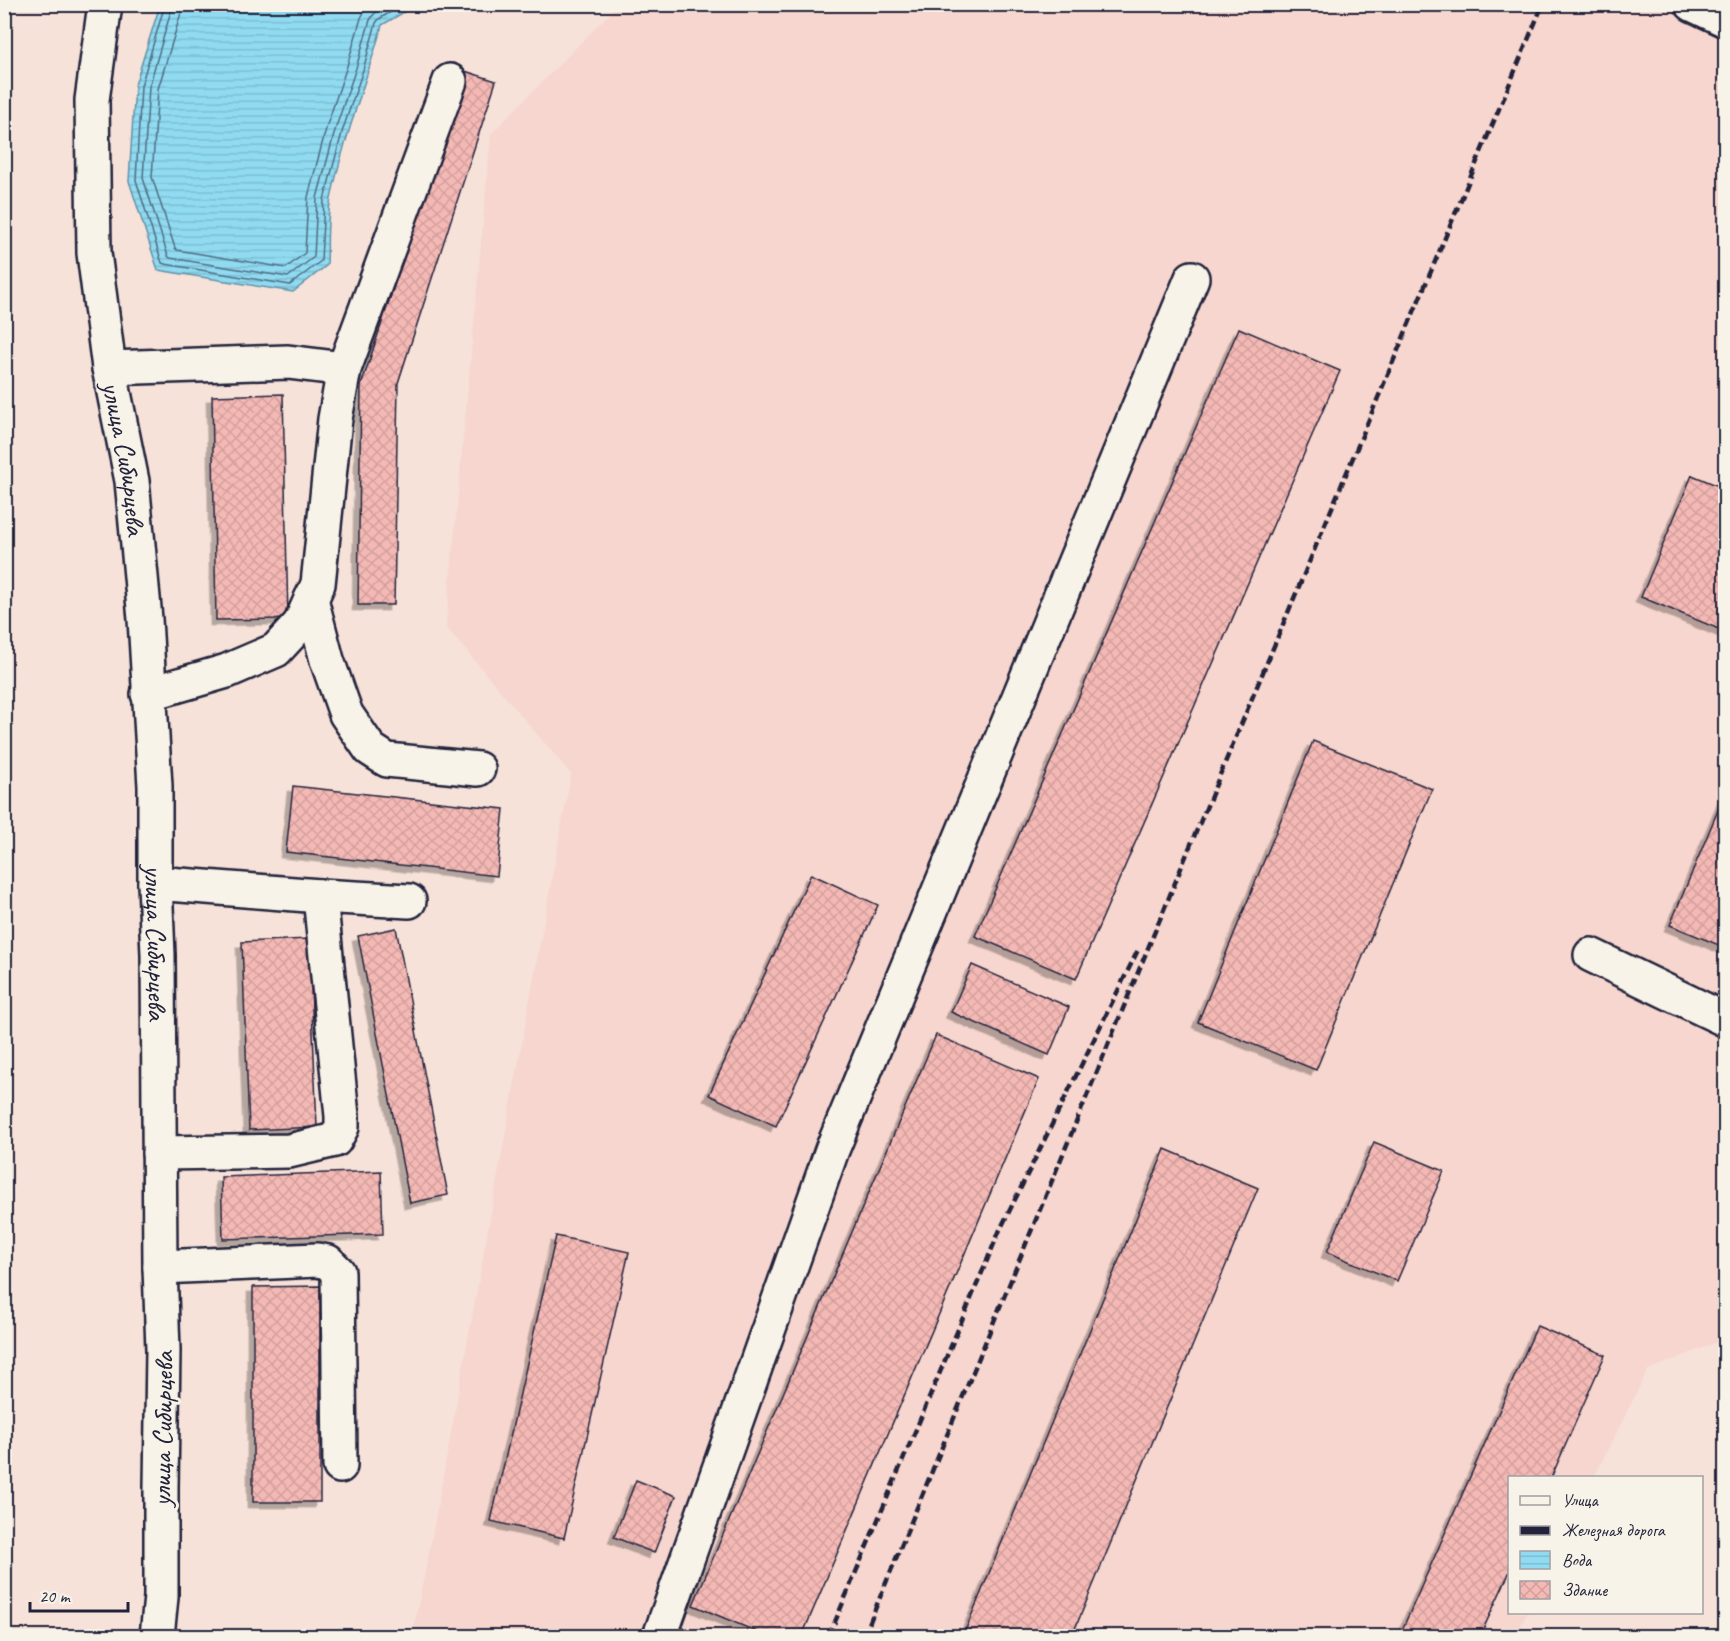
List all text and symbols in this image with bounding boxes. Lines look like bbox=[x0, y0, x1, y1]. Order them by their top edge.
street label: улица Сибирцева bbox=[94, 377, 155, 539]
street label: улица Сибирцева bbox=[138, 863, 176, 1022]
street label: улица Сибирцева bbox=[143, 1349, 181, 1509]
legend bbox=[1508, 1476, 1703, 1614]
text: Улица bbox=[1562, 1489, 1599, 1511]
text: Железная дорога bbox=[1562, 1519, 1666, 1542]
text: Вода bbox=[1562, 1549, 1593, 1571]
scale bar bbox=[30, 1575, 128, 1613]
text: Здание bbox=[1562, 1579, 1608, 1601]
text: 20 m bbox=[39, 1585, 72, 1607]

